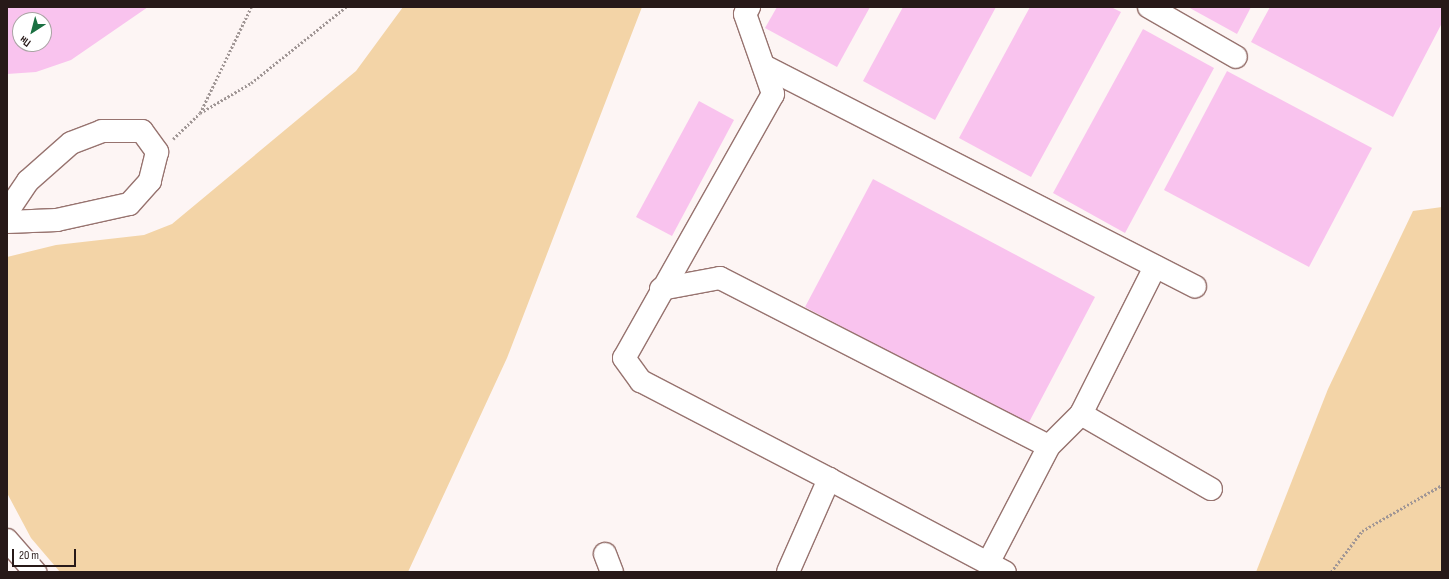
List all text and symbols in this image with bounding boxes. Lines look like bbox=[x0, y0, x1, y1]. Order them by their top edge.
north arrow bbox=[12, 12, 52, 52]
text: Пн bbox=[17, 33, 33, 50]
scale bar bbox=[14, 541, 78, 567]
text: 20 m bbox=[19, 548, 39, 563]

